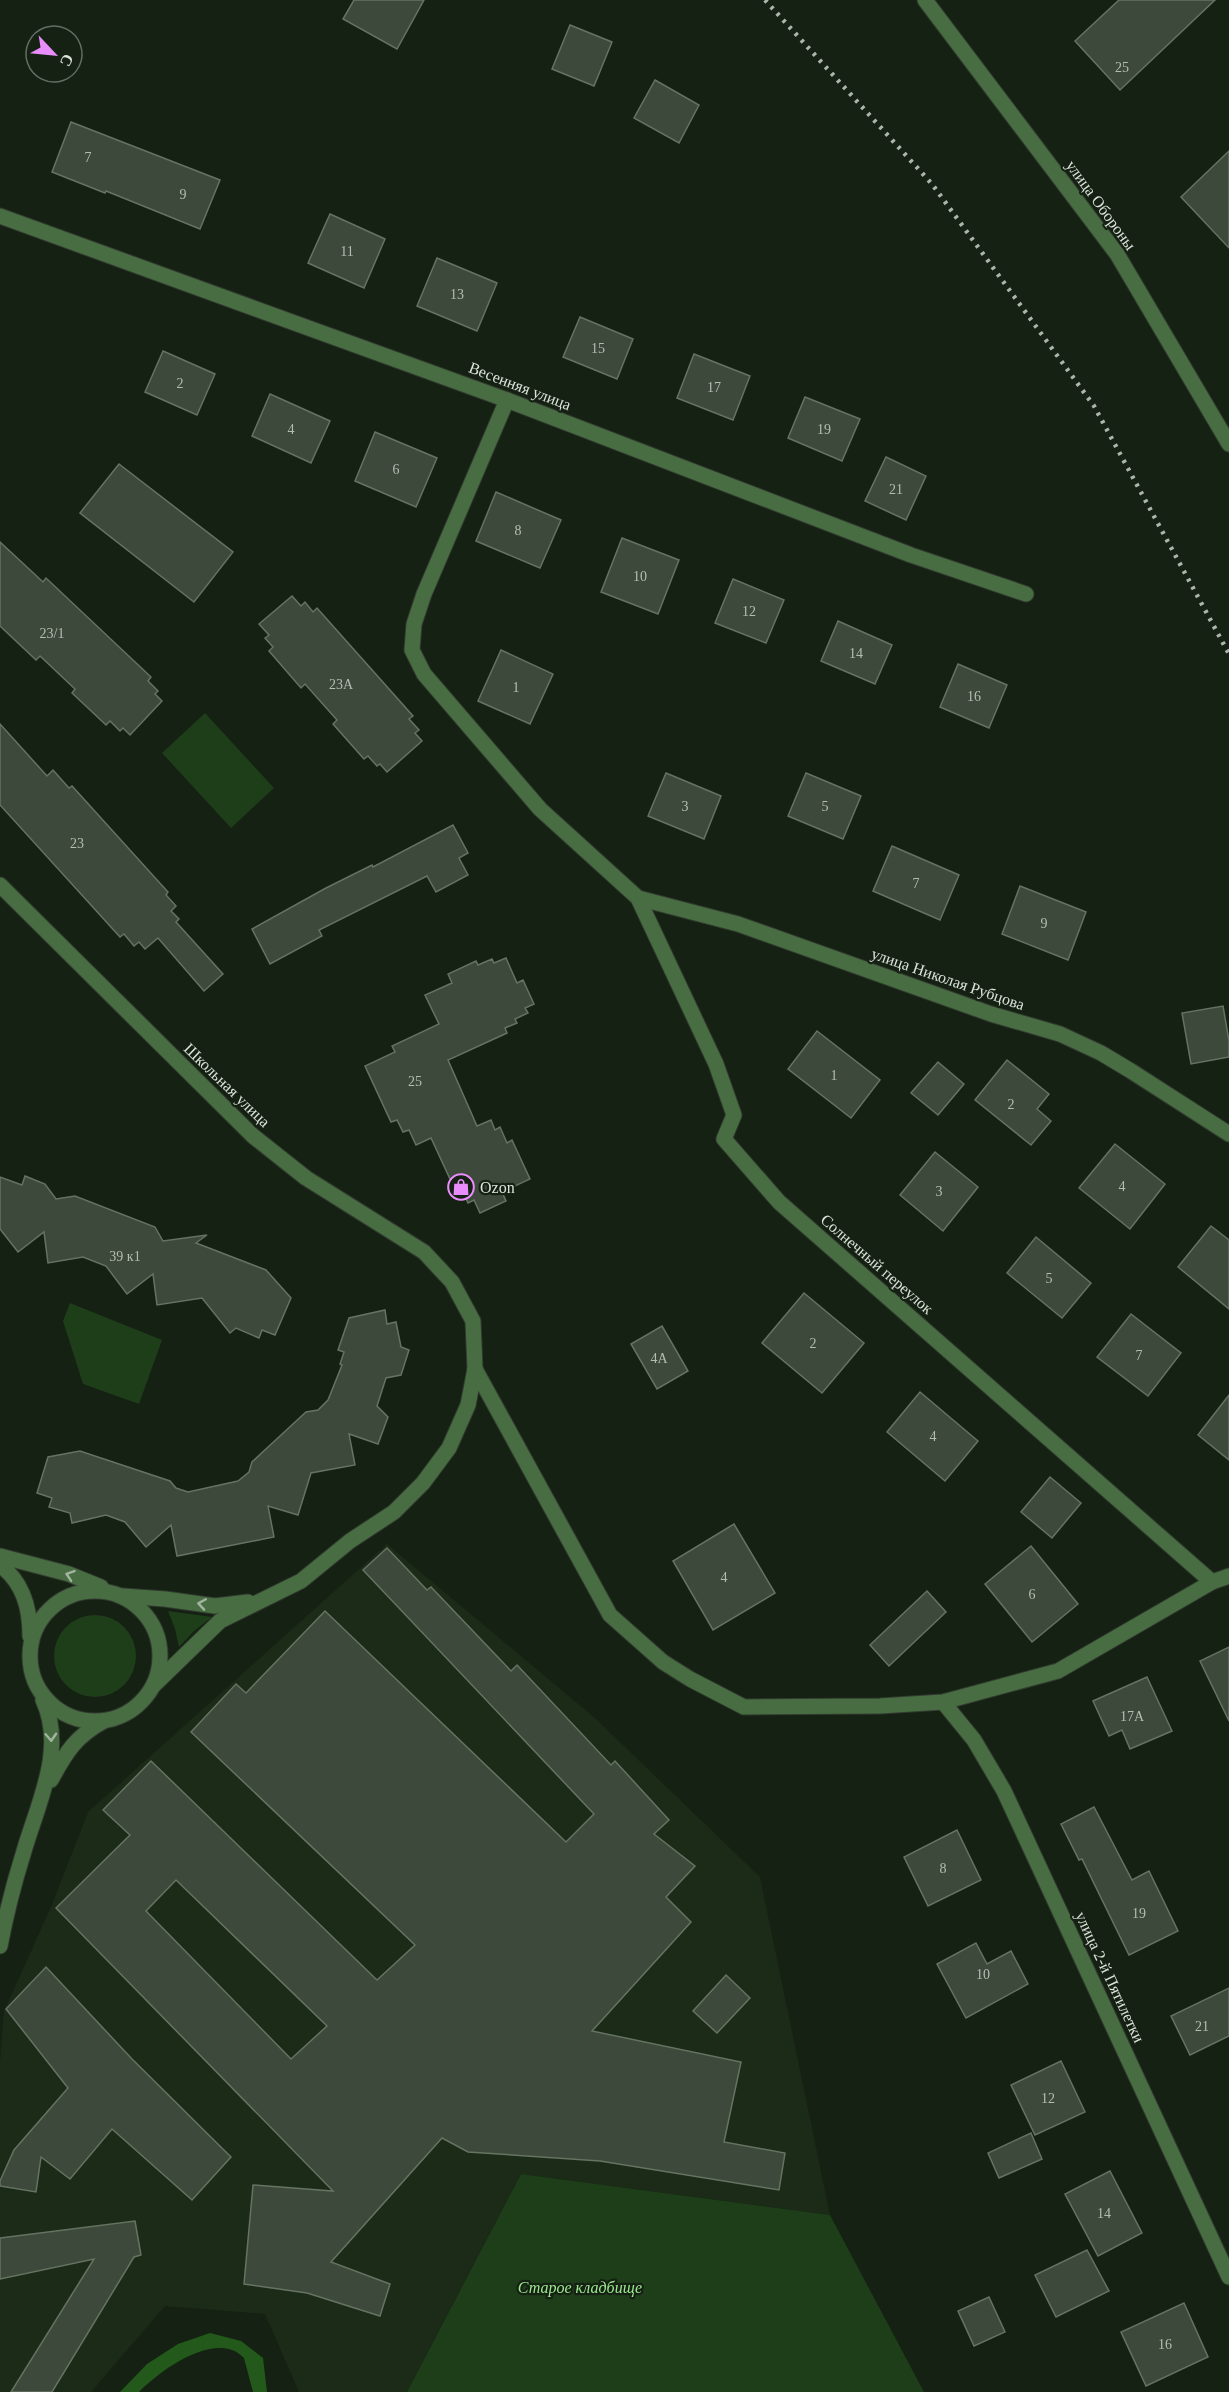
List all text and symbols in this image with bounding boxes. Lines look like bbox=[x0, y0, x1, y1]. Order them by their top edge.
north arrow bbox=[24, 24, 84, 84]
text: С bbox=[57, 51, 77, 69]
house number: 25 bbox=[1115, 60, 1129, 75]
house number: 7 bbox=[85, 150, 92, 165]
street label: улица Обороны bbox=[1062, 157, 1139, 254]
house number: 9 bbox=[180, 187, 187, 202]
house number: 11 bbox=[340, 244, 354, 259]
house number: 13 bbox=[450, 287, 464, 302]
house number: 15 bbox=[591, 341, 605, 356]
street label: Весенняя улица bbox=[466, 359, 573, 414]
house number: 2 bbox=[177, 376, 184, 391]
house number: 17 bbox=[707, 380, 721, 395]
house number: 4 bbox=[288, 422, 295, 437]
house number: 19 bbox=[817, 422, 831, 437]
house number: 6 bbox=[393, 462, 400, 477]
house number: 21 bbox=[889, 482, 903, 497]
house number: 8 bbox=[515, 523, 522, 538]
house number: 10 bbox=[633, 569, 647, 584]
house number: 12 bbox=[742, 604, 756, 619]
house number: 23/1 bbox=[40, 626, 64, 641]
house number: 14 bbox=[849, 646, 863, 661]
house number: 23А bbox=[329, 677, 354, 692]
house number: 1 bbox=[513, 680, 520, 695]
house number: 16 bbox=[967, 689, 981, 704]
house number: 3 bbox=[682, 799, 689, 814]
house number: 5 bbox=[822, 799, 829, 814]
house number: 23 bbox=[70, 836, 84, 851]
house number: 7 bbox=[913, 876, 920, 891]
house number: 9 bbox=[1041, 916, 1048, 931]
street label: улица Николая Рубцова bbox=[869, 945, 1027, 1014]
street label: Школьная улица bbox=[180, 1040, 273, 1131]
house number: 1 bbox=[831, 1068, 838, 1083]
house number: 25 bbox=[408, 1074, 422, 1089]
house number: 2 bbox=[1008, 1097, 1015, 1112]
shop icon: Ozon bbox=[446, 1172, 476, 1202]
place label: Ozon bbox=[480, 1179, 515, 1196]
house number: 4 bbox=[1119, 1179, 1126, 1194]
house number: 3 bbox=[936, 1184, 943, 1199]
street label: Солнечный переулок bbox=[817, 1211, 937, 1318]
house number: 39 к1 bbox=[109, 1249, 141, 1264]
house number: 5 bbox=[1046, 1271, 1053, 1286]
house number: 2 bbox=[810, 1336, 817, 1351]
house number: 7 bbox=[1136, 1348, 1143, 1363]
house number: 4А bbox=[650, 1351, 668, 1366]
house number: 4 bbox=[930, 1429, 937, 1444]
one-way arrow bbox=[65, 1570, 76, 1582]
house number: 4 bbox=[721, 1570, 728, 1585]
house number: 6 bbox=[1029, 1587, 1036, 1602]
one-way arrow bbox=[198, 1599, 207, 1611]
house number: 17А bbox=[1120, 1709, 1145, 1724]
one-way arrow bbox=[45, 1732, 58, 1741]
house number: 8 bbox=[940, 1861, 947, 1876]
house number: 19 bbox=[1132, 1906, 1146, 1921]
street label: улица 2-й Пятилетки bbox=[1071, 1909, 1148, 2046]
house number: 10 bbox=[976, 1967, 990, 1982]
house number: 21 bbox=[1195, 2019, 1209, 2034]
house number: 12 bbox=[1041, 2091, 1055, 2106]
house number: 14 bbox=[1097, 2206, 1111, 2221]
park label: Старое кладбище bbox=[518, 2279, 642, 2297]
house number: 16 bbox=[1158, 2337, 1172, 2352]

